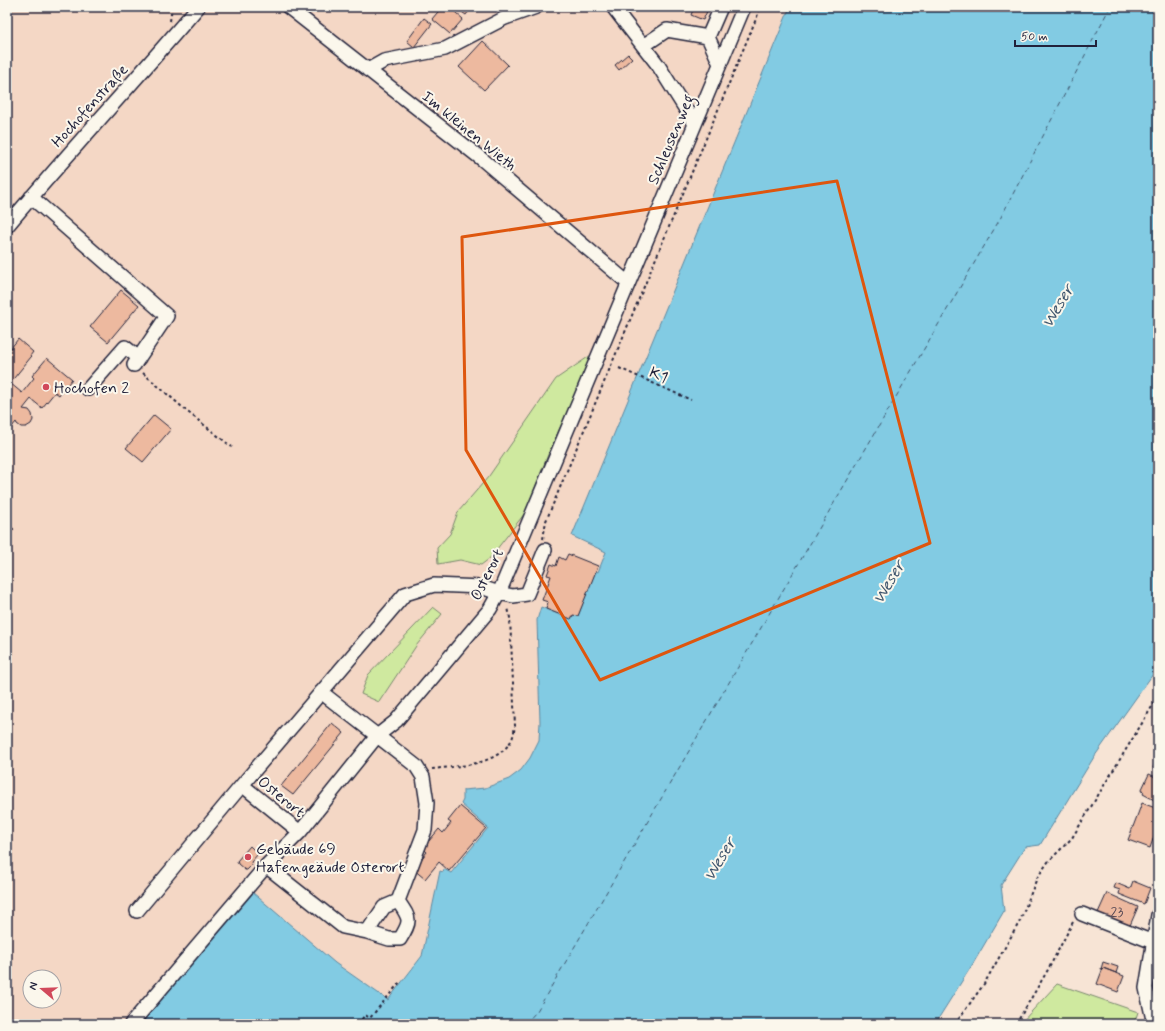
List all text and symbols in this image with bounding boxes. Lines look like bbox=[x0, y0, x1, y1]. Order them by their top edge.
scale bar bbox=[1015, 22, 1096, 48]
text: 50 m bbox=[1021, 29, 1048, 45]
street label: Hochofenstraße bbox=[47, 60, 133, 152]
street label: Im kleinen Wieth bbox=[417, 86, 521, 176]
street label: Schleusenweg bbox=[643, 91, 701, 188]
water label: Weser bbox=[1037, 278, 1081, 332]
street label: K1 bbox=[646, 362, 671, 389]
place label: Hochofen 2 bbox=[54, 378, 129, 399]
marker: Hochofen 2 bbox=[41, 382, 51, 392]
street label: Osterort bbox=[466, 545, 509, 604]
water label: Weser bbox=[868, 554, 912, 608]
street label: Osterort bbox=[253, 772, 309, 823]
water label: Weser bbox=[699, 831, 743, 885]
place label: Gebäude 69 Hafengeäude Osterort bbox=[256, 839, 404, 878]
marker: Gebäude 69 Hafengeäude Osterort bbox=[243, 852, 253, 862]
house number: 23 bbox=[1111, 903, 1123, 921]
north arrow bbox=[22, 969, 62, 1009]
text: N bbox=[26, 980, 41, 992]

